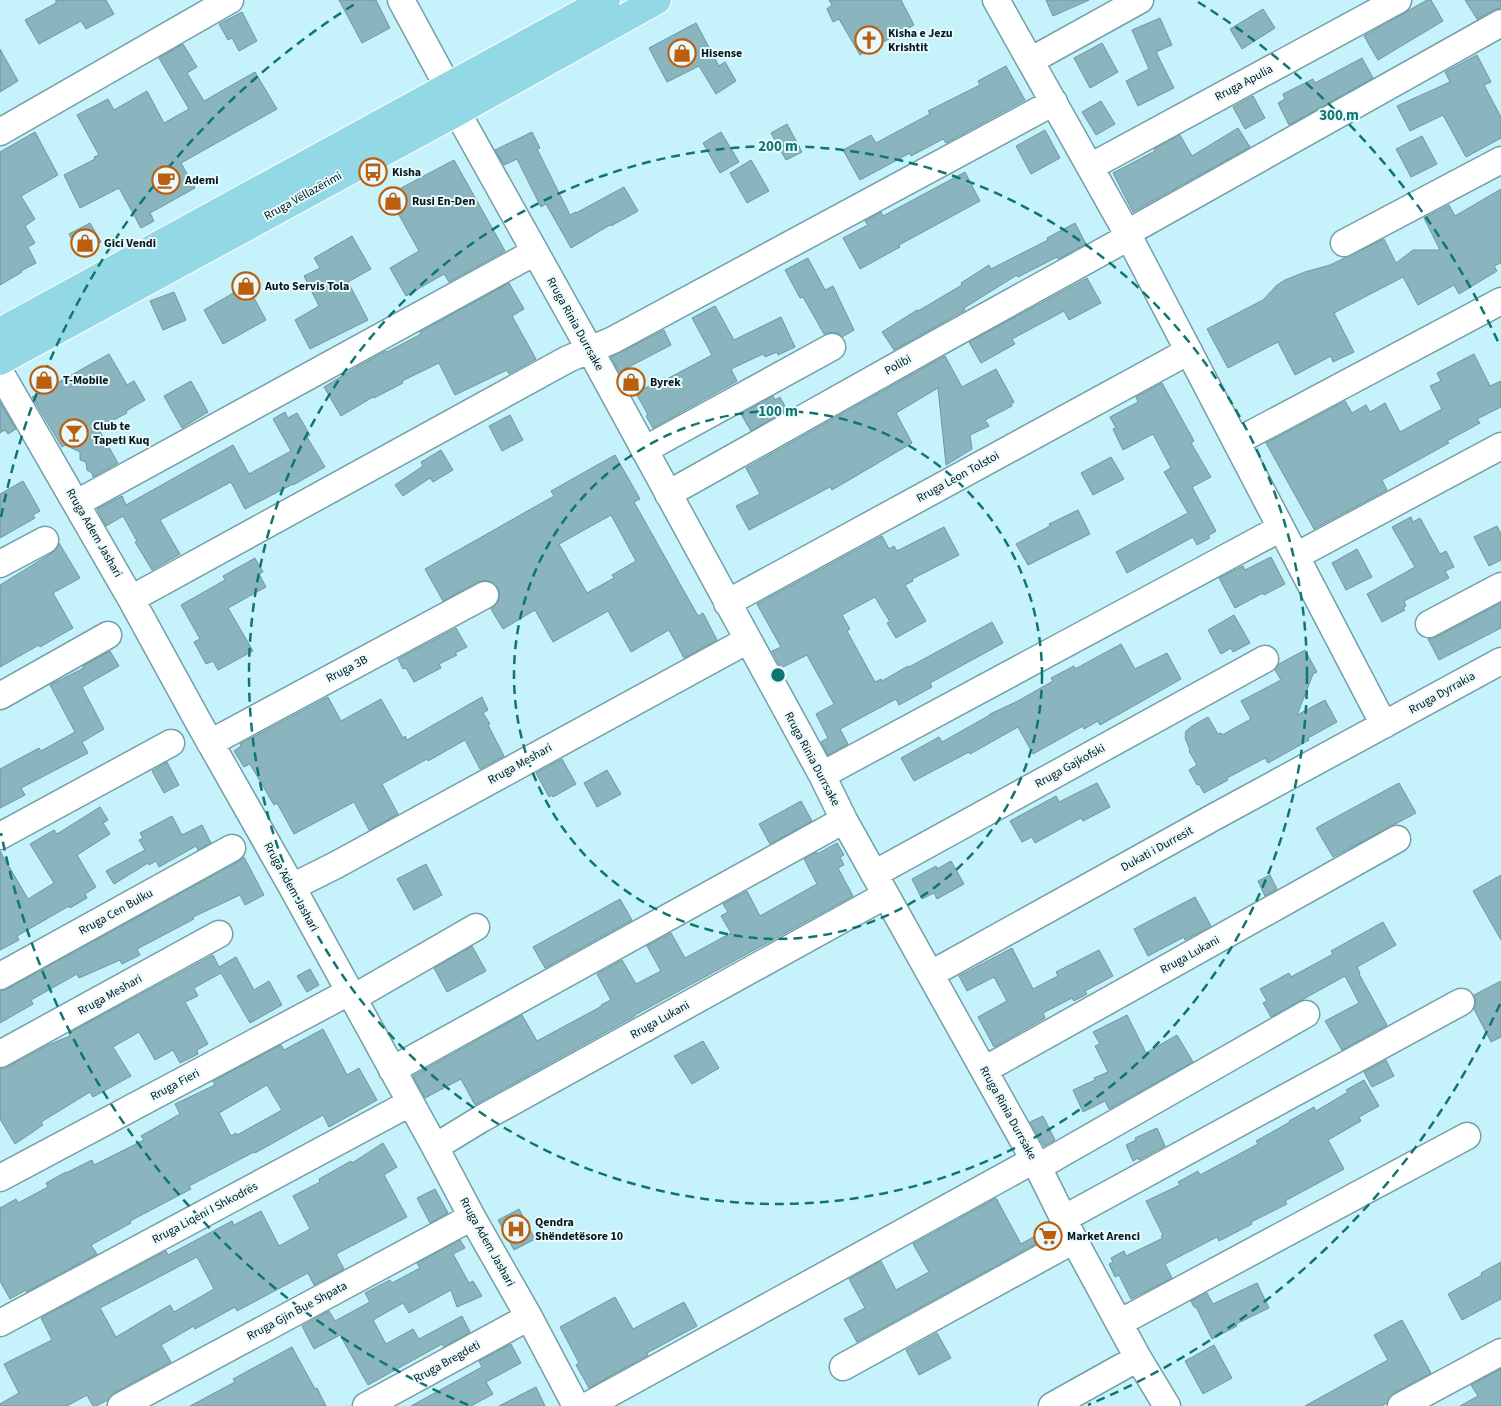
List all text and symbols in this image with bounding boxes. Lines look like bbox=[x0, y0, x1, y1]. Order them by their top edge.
church icon: Kisha e Jezu Krishtit bbox=[854, 25, 884, 55]
place label: Kisha e Jezu Krishtit bbox=[888, 25, 953, 56]
shop icon: Hisense bbox=[667, 38, 697, 68]
place label: Hisense bbox=[701, 45, 742, 62]
street label: Rruga Apulia bbox=[1212, 61, 1276, 105]
text: 300 m bbox=[1319, 105, 1359, 126]
text: 200 m bbox=[758, 136, 798, 157]
bus stop icon: Kisha bbox=[358, 157, 388, 187]
place label: Kisha bbox=[392, 164, 421, 181]
cafe icon: Ademi bbox=[151, 165, 181, 195]
street label: Rruga Vëllazërimi bbox=[261, 167, 345, 225]
place label: Ademi bbox=[184, 172, 219, 189]
shop icon: Rusi En-Den bbox=[378, 186, 408, 216]
place label: Rusi En-Den bbox=[412, 193, 475, 210]
shop icon: Gici Vendi bbox=[70, 228, 100, 258]
place label: Gici Vendi bbox=[104, 235, 156, 252]
shop icon: Auto Servis Tola bbox=[231, 271, 261, 301]
street label: Rruga Rinia Durrsake bbox=[542, 274, 608, 374]
place label: Auto Servis Tola bbox=[264, 278, 349, 295]
street label: Polibi bbox=[881, 351, 915, 379]
shop icon: T-Mobile bbox=[29, 365, 59, 395]
shop icon: Byrek bbox=[616, 367, 646, 397]
place label: T-Mobile bbox=[63, 372, 109, 389]
place label: Byrek bbox=[650, 374, 681, 391]
text: 100 m bbox=[758, 401, 798, 422]
bar icon: Club te Tapeti Kuq bbox=[59, 418, 89, 448]
place label: Club te Tapeti Kuq bbox=[93, 418, 150, 449]
street label: Rruga Leon Tolstoi bbox=[914, 447, 1003, 507]
street label: Rruga Adem Jashari bbox=[62, 486, 126, 581]
street label: Rruga 3B bbox=[323, 651, 371, 687]
centre of rings bbox=[769, 666, 787, 684]
street label: Rruga Dyrrakia bbox=[1406, 668, 1478, 718]
street label: Rruga Rinia Durrsake bbox=[780, 709, 844, 809]
street label: Rruga Meshari bbox=[485, 739, 555, 789]
street label: Rruga Gajkofski bbox=[1032, 740, 1108, 792]
street label: Dukati i Durresit bbox=[1118, 822, 1196, 876]
street label: Rruga Adem Jashari bbox=[259, 839, 323, 935]
street label: Rruga Cen Bulku bbox=[76, 885, 156, 939]
street label: Rruga Lukani bbox=[1157, 932, 1223, 978]
street label: Rruga Meshari bbox=[75, 970, 145, 1020]
street label: Rruga Lukani bbox=[627, 997, 693, 1043]
street label: Rruga Rinia Durrsake bbox=[975, 1063, 1041, 1163]
street label: Rruga Fieri bbox=[147, 1065, 203, 1105]
street label: Rruga Liqeni I Shkodrës bbox=[149, 1178, 261, 1248]
street label: Rruga Adem Jashari bbox=[455, 1194, 519, 1290]
hospital icon: Qendra Shëndetësore 10 bbox=[501, 1214, 531, 1244]
place label: Qendra Shëndetësore 10 bbox=[535, 1214, 623, 1245]
supermarket icon: Market Arenci bbox=[1033, 1221, 1063, 1251]
place label: Market Arenci bbox=[1067, 1228, 1140, 1245]
street label: Rruga Gjin Bue Shpata bbox=[244, 1277, 350, 1345]
street label: Rruga Bregdeti bbox=[410, 1337, 484, 1387]

